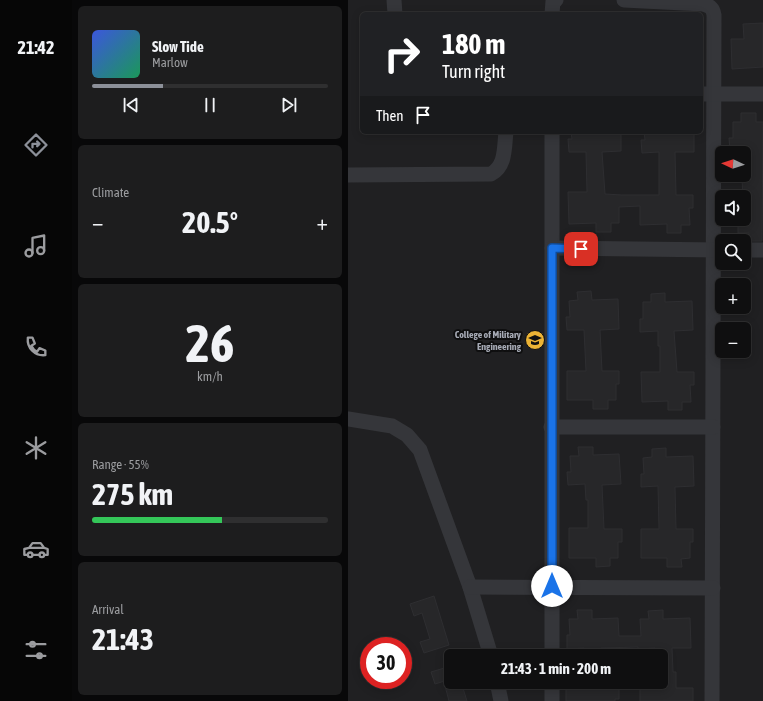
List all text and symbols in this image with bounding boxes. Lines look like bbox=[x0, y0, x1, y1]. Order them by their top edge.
icon: right bbox=[376, 28, 428, 80]
text: 180 m bbox=[442, 28, 505, 60]
text: 21:42 bbox=[17, 37, 55, 58]
text: Slow Tide bbox=[152, 38, 204, 55]
text: Marlow bbox=[152, 55, 188, 70]
text: Turn right bbox=[442, 61, 505, 82]
icon: previous bbox=[120, 94, 142, 116]
icon: pause bbox=[199, 94, 221, 116]
icon: next bbox=[278, 94, 300, 116]
icon: arrive bbox=[412, 104, 434, 126]
text: Then bbox=[376, 107, 404, 124]
icon: directions bbox=[22, 131, 50, 159]
north arrow bbox=[715, 146, 751, 182]
map controls bbox=[715, 146, 751, 358]
text: Climate bbox=[92, 185, 129, 200]
button: sound bbox=[715, 190, 751, 226]
text: 20.5° bbox=[182, 205, 238, 239]
text: − bbox=[92, 209, 103, 235]
text: + bbox=[317, 209, 328, 235]
icon: music bbox=[22, 232, 50, 260]
pin bbox=[564, 232, 598, 266]
button: search bbox=[715, 234, 751, 270]
icon: arrive bbox=[570, 238, 592, 260]
button: + bbox=[715, 278, 751, 314]
text: 26 bbox=[186, 313, 234, 373]
button: − bbox=[715, 322, 751, 358]
place label: College of Military Engineering bbox=[455, 329, 522, 352]
school or university icon: College of Military Engineering bbox=[524, 329, 546, 351]
icon: phone bbox=[22, 333, 50, 361]
text: km/h bbox=[197, 369, 223, 384]
icon: climate bbox=[22, 434, 50, 462]
text: Range · 55% bbox=[92, 457, 149, 472]
text: 275 km bbox=[92, 477, 173, 511]
icon: car bbox=[22, 535, 50, 563]
position arrow bbox=[531, 565, 573, 607]
text: Arrival bbox=[92, 602, 124, 617]
text: 21:43 bbox=[92, 622, 154, 656]
icon: filters bbox=[22, 636, 50, 664]
speed limit sign: 30 bbox=[360, 637, 412, 689]
text: 21:43 · 1 min · 200 m bbox=[501, 660, 611, 677]

